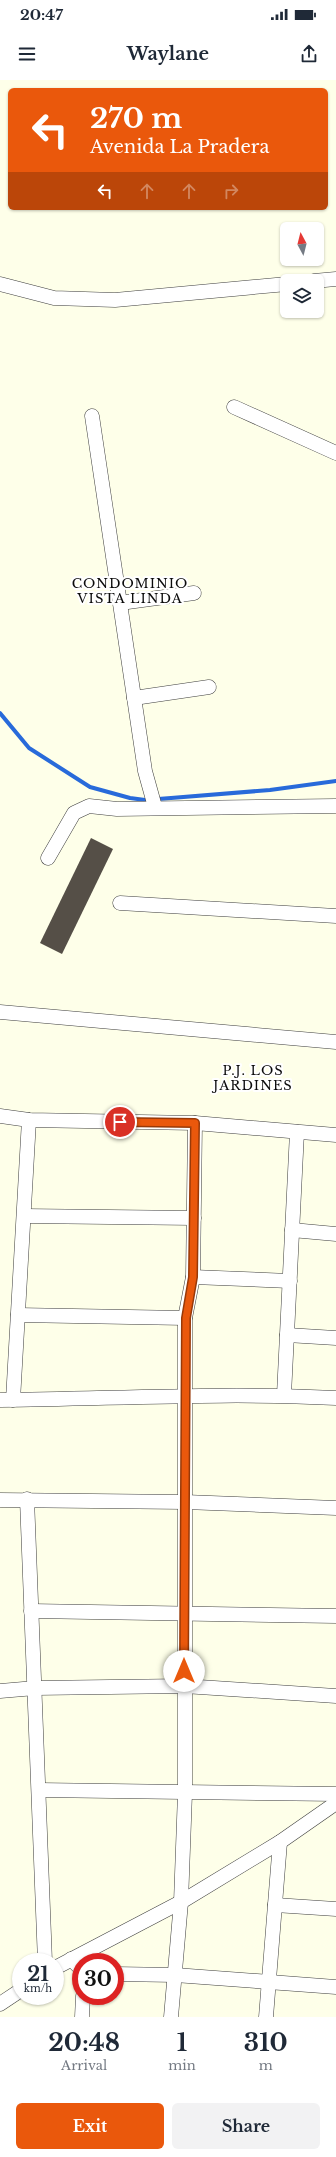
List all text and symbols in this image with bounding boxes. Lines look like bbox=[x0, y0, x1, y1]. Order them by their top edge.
text: 20:47 bbox=[20, 5, 63, 24]
icon: menu bbox=[16, 43, 38, 65]
text: Waylane bbox=[127, 43, 209, 65]
icon: share bbox=[298, 43, 320, 65]
text: 270 m bbox=[90, 101, 182, 136]
icon: left bbox=[24, 104, 76, 156]
text: Avenida La Pradera bbox=[90, 136, 269, 158]
icon: left bbox=[94, 180, 116, 202]
icon: ahead bbox=[136, 180, 158, 202]
icon: ahead bbox=[178, 180, 200, 202]
icon: right bbox=[220, 180, 242, 202]
north arrow bbox=[280, 222, 324, 266]
map controls bbox=[280, 222, 324, 318]
button: layers bbox=[280, 274, 324, 318]
district label: CONDOMINIO VISTA LINDA bbox=[72, 575, 188, 607]
district label: P.J. LOS JARDINES bbox=[211, 1062, 293, 1094]
pin bbox=[103, 1105, 137, 1139]
icon: arrive bbox=[109, 1111, 131, 1133]
position arrow bbox=[163, 1650, 205, 1692]
speed limit sign: 30 bbox=[72, 1953, 124, 2005]
text: 21 bbox=[27, 1962, 49, 1986]
text: km/h bbox=[24, 1982, 52, 1995]
text: 20:48 bbox=[48, 2028, 120, 2057]
text: 1 bbox=[177, 2028, 187, 2057]
text: 310 bbox=[244, 2028, 288, 2057]
text: Arrival bbox=[61, 2057, 107, 2074]
text: min bbox=[168, 2057, 196, 2074]
text: m bbox=[259, 2057, 273, 2074]
button: Exit bbox=[16, 2103, 164, 2149]
button: Share bbox=[172, 2103, 320, 2149]

